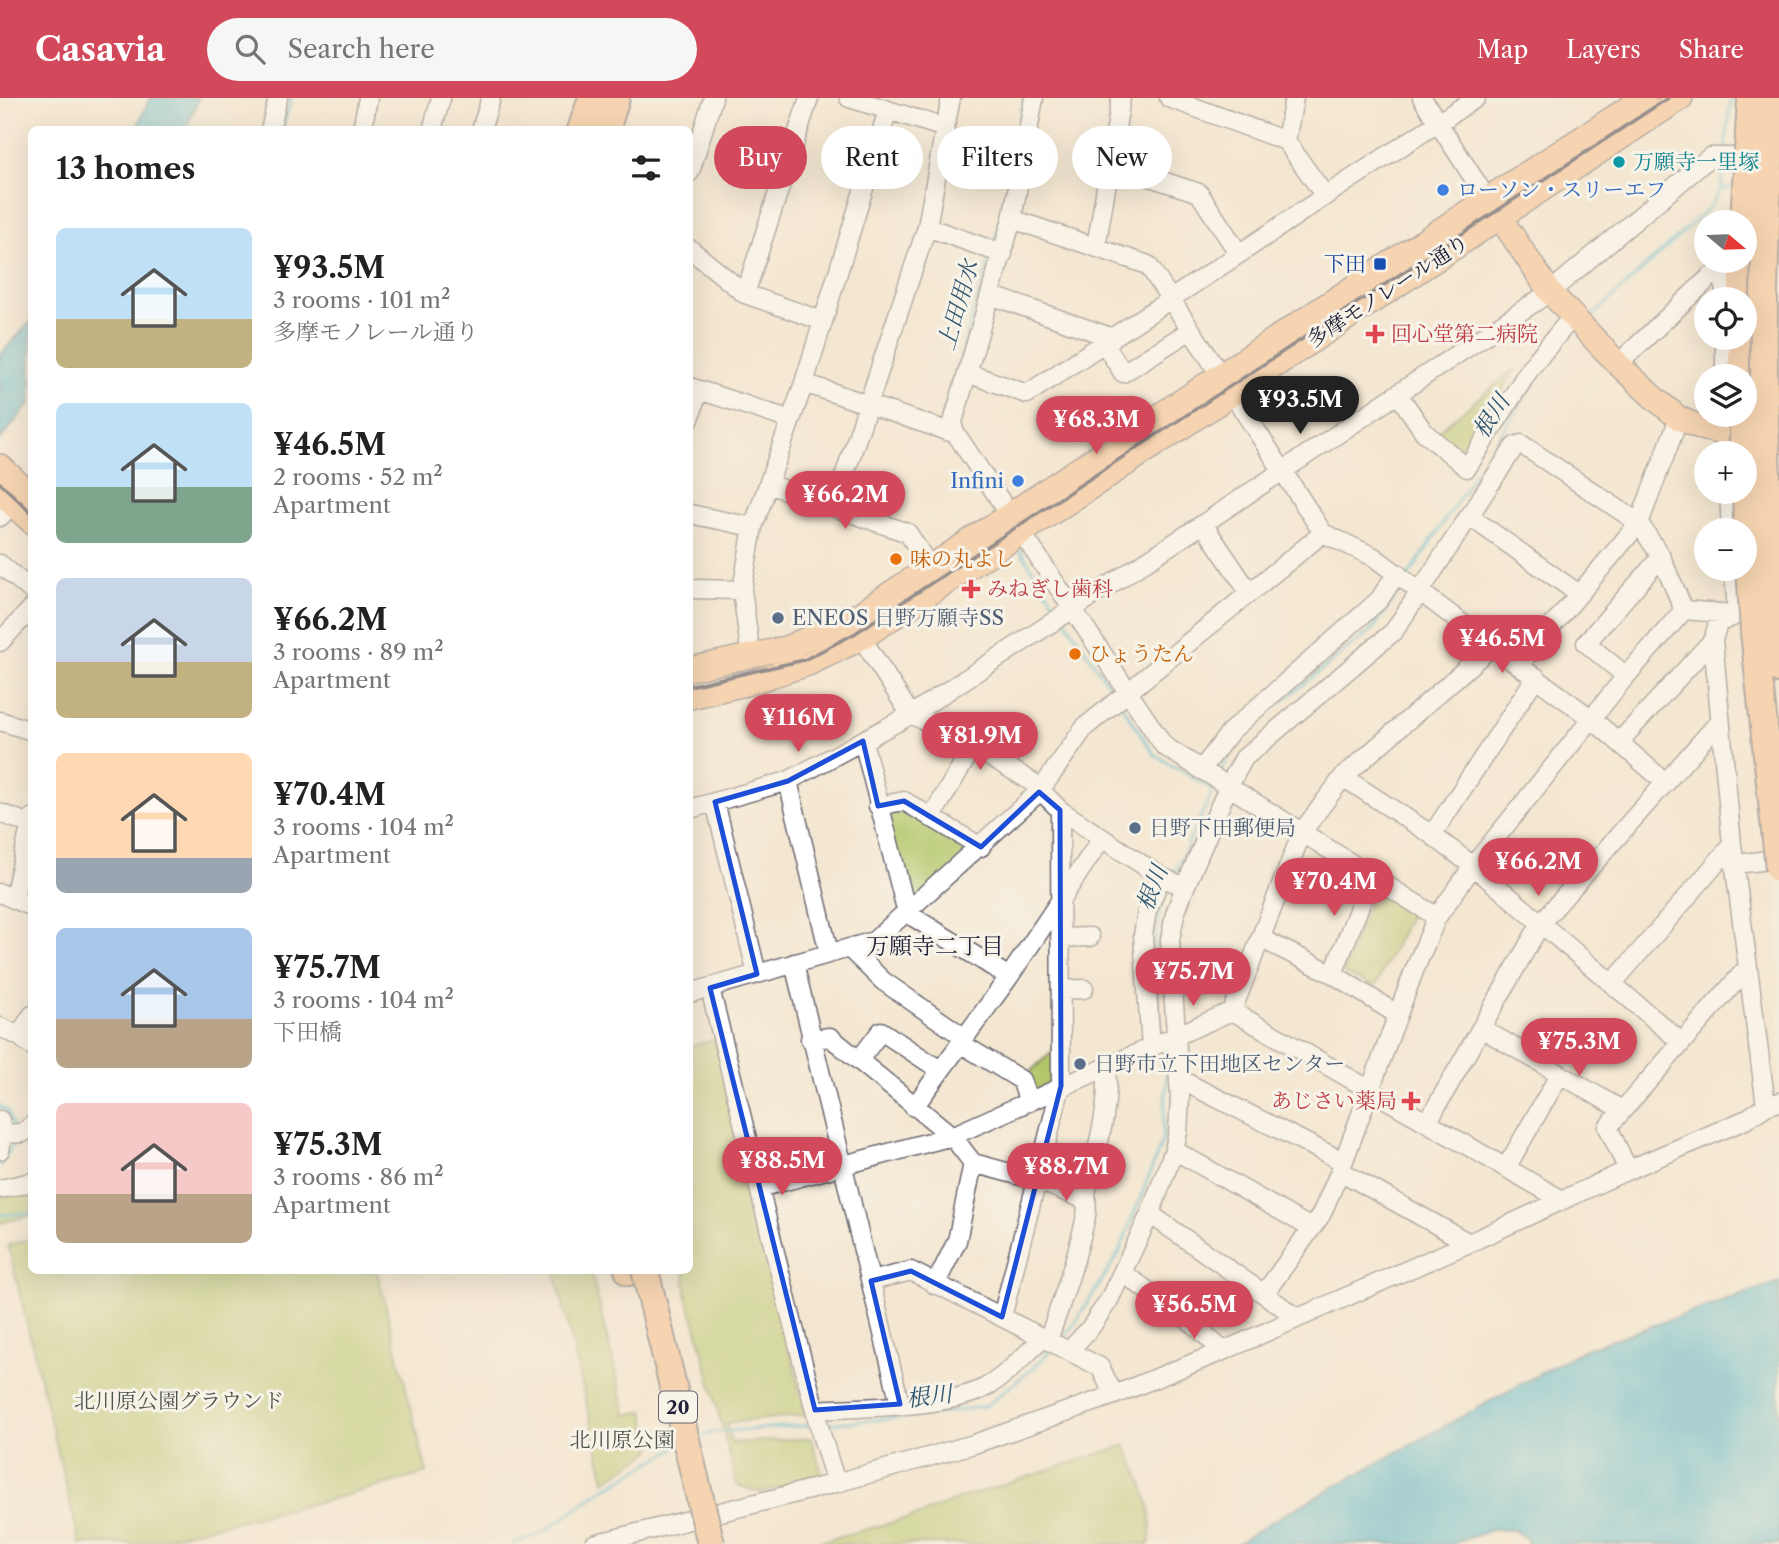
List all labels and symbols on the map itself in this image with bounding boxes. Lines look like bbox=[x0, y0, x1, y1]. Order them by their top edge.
place label: 万願寺一里塚 bbox=[1633, 149, 1759, 174]
marker: 万願寺一里塚 bbox=[1611, 154, 1627, 170]
place label: ローソン・スリーエフ bbox=[1457, 177, 1666, 202]
marker: ローソン・スリーエフ bbox=[1435, 182, 1451, 198]
north arrow bbox=[1694, 210, 1757, 273]
street label: 多摩モノレール通り bbox=[1302, 229, 1473, 352]
place label: 下田 bbox=[1324, 251, 1366, 276]
water label: 上田用水 bbox=[932, 255, 985, 353]
marker: 下田 bbox=[1372, 256, 1388, 272]
place label: 回心堂第二病院 bbox=[1391, 321, 1538, 346]
marker: 回心堂第二病院 bbox=[1365, 324, 1385, 344]
pin: ¥93.5M bbox=[1243, 376, 1357, 436]
water label: 根川 bbox=[1467, 387, 1517, 443]
pin: ¥68.3M bbox=[1039, 396, 1153, 456]
place label: Infini bbox=[950, 468, 1004, 493]
pin: ¥66.2M bbox=[788, 472, 902, 531]
marker: Infini bbox=[1010, 473, 1026, 489]
place label: 味の丸よし bbox=[910, 546, 1015, 571]
marker: 味の丸よし bbox=[888, 551, 904, 567]
place label: みねぎし歯科 bbox=[987, 576, 1113, 601]
marker: みねぎし歯科 bbox=[961, 579, 981, 599]
place label: ENEOS 日野万願寺SS bbox=[792, 605, 1004, 630]
marker: ENEOS 日野万願寺SS bbox=[770, 610, 786, 626]
pin: ¥46.5M bbox=[1445, 616, 1559, 675]
place label: ひょうたん bbox=[1089, 641, 1194, 666]
marker: ひょうたん bbox=[1067, 646, 1083, 662]
pin: ¥116M bbox=[749, 694, 847, 754]
pin: ¥81.9M bbox=[923, 712, 1037, 772]
place label: 日野下田郵便局 bbox=[1149, 815, 1296, 840]
marker: 日野下田郵便局 bbox=[1127, 820, 1143, 836]
pin: ¥66.2M bbox=[1481, 838, 1595, 898]
pin: ¥70.4M bbox=[1277, 858, 1391, 918]
water label: 根川 bbox=[1131, 859, 1174, 914]
district label: 万願寺二丁目 bbox=[866, 932, 1004, 960]
pin: ¥75.7M bbox=[1136, 948, 1250, 1008]
pin: ¥75.3M bbox=[1522, 1018, 1636, 1078]
place label: 日野市立下田地区センター bbox=[1094, 1051, 1345, 1076]
marker: 日野市立下田地区センター bbox=[1072, 1056, 1088, 1072]
place label: あじさい薬局 bbox=[1271, 1088, 1397, 1113]
marker: あじさい薬局 bbox=[1403, 1093, 1419, 1109]
pin: ¥88.5M bbox=[725, 1138, 839, 1197]
pin: ¥88.7M bbox=[1009, 1144, 1123, 1203]
pin: ¥56.5M bbox=[1137, 1282, 1251, 1341]
water label: 根川 bbox=[904, 1379, 957, 1413]
park label: 北川原公園グラウンド bbox=[74, 1388, 284, 1413]
road number: 20 bbox=[659, 1392, 697, 1422]
park label: 北川原公園 bbox=[570, 1427, 675, 1452]

